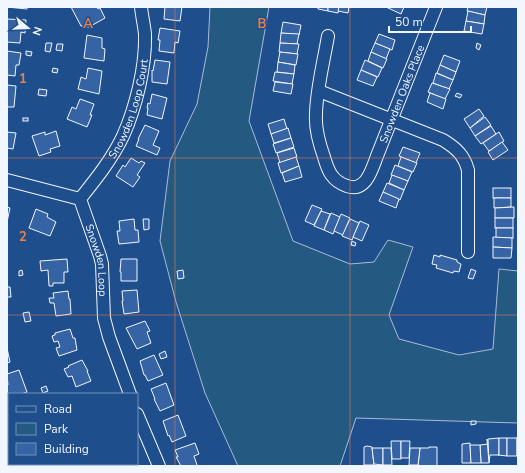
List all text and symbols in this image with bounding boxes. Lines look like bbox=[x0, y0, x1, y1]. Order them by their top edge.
north arrow bbox=[8, 8, 48, 48]
scale bar bbox=[389, 8, 471, 34]
text: 50 m bbox=[395, 14, 423, 30]
text: A bbox=[83, 15, 93, 33]
text: B bbox=[258, 15, 267, 33]
text: N bbox=[29, 25, 45, 37]
street label: Snowden Oaks Place bbox=[376, 43, 428, 145]
street label: Snowden Loop Court bbox=[105, 58, 152, 162]
text: 1 bbox=[19, 70, 27, 88]
street label: Snowden Loop bbox=[81, 222, 110, 297]
text: 2 bbox=[19, 228, 27, 246]
legend bbox=[8, 393, 138, 465]
text: Road bbox=[44, 401, 72, 417]
text: Park bbox=[44, 421, 69, 437]
text: Building bbox=[44, 441, 89, 457]

